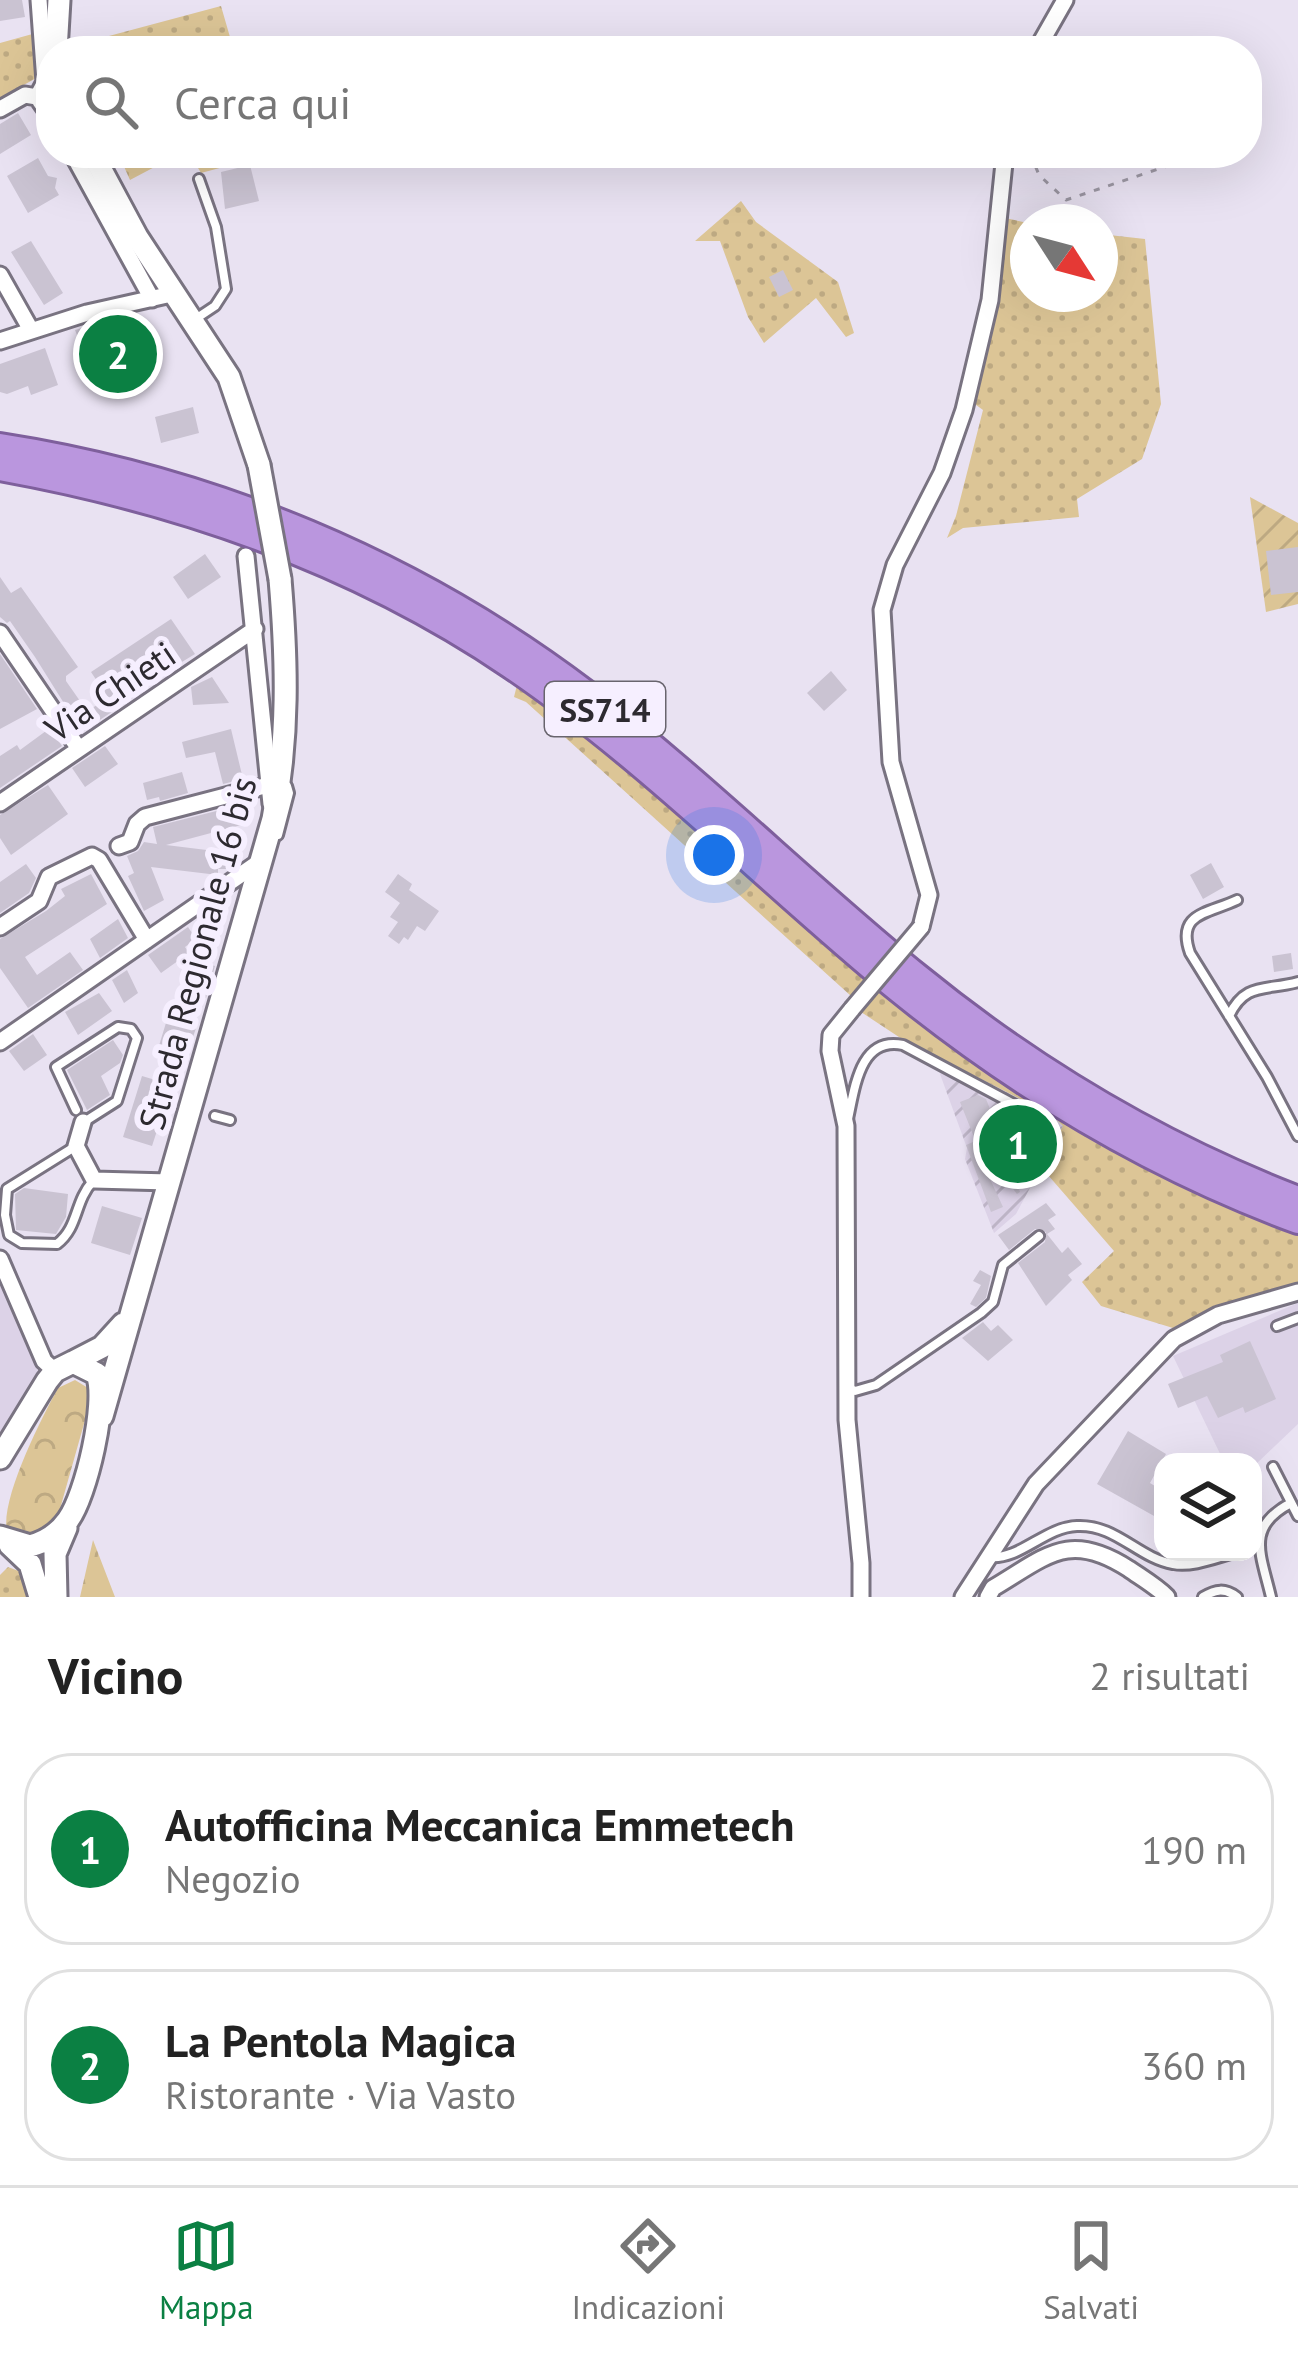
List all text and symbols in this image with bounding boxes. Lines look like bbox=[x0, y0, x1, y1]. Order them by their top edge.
search box bbox=[36, 36, 1262, 168]
icon: search bbox=[78, 69, 144, 135]
text: Cerca qui bbox=[174, 73, 351, 131]
north arrow bbox=[1010, 204, 1118, 312]
pin: 2 bbox=[79, 309, 157, 399]
street label: Via Chieti bbox=[35, 630, 184, 752]
road number: SS714 bbox=[545, 682, 665, 736]
street label: Strada Regionale 16 bis bbox=[127, 772, 267, 1134]
your location bbox=[684, 825, 744, 885]
pin: 1 bbox=[979, 1099, 1057, 1189]
map controls bbox=[1154, 1453, 1262, 1561]
button: layers bbox=[1154, 1453, 1262, 1561]
text: Vicino bbox=[48, 1642, 183, 1708]
text: 2 risultati bbox=[1090, 1650, 1250, 1701]
text: Autofficina Meccanica Emmetech bbox=[165, 1795, 795, 1853]
text: 1 bbox=[79, 1824, 101, 1875]
text: 190 m bbox=[1141, 1824, 1247, 1875]
text: Negozio bbox=[165, 1853, 301, 1904]
text: La Pentola Magica bbox=[165, 2011, 516, 2069]
text: 2 bbox=[79, 2040, 101, 2091]
text: 360 m bbox=[1141, 2040, 1247, 2091]
text: Ristorante · Via Vasto bbox=[165, 2069, 516, 2120]
tab: Mappa bbox=[159, 2213, 254, 2328]
tab: Indicazioni bbox=[572, 2213, 725, 2328]
tab: Salvati bbox=[1043, 2213, 1139, 2328]

